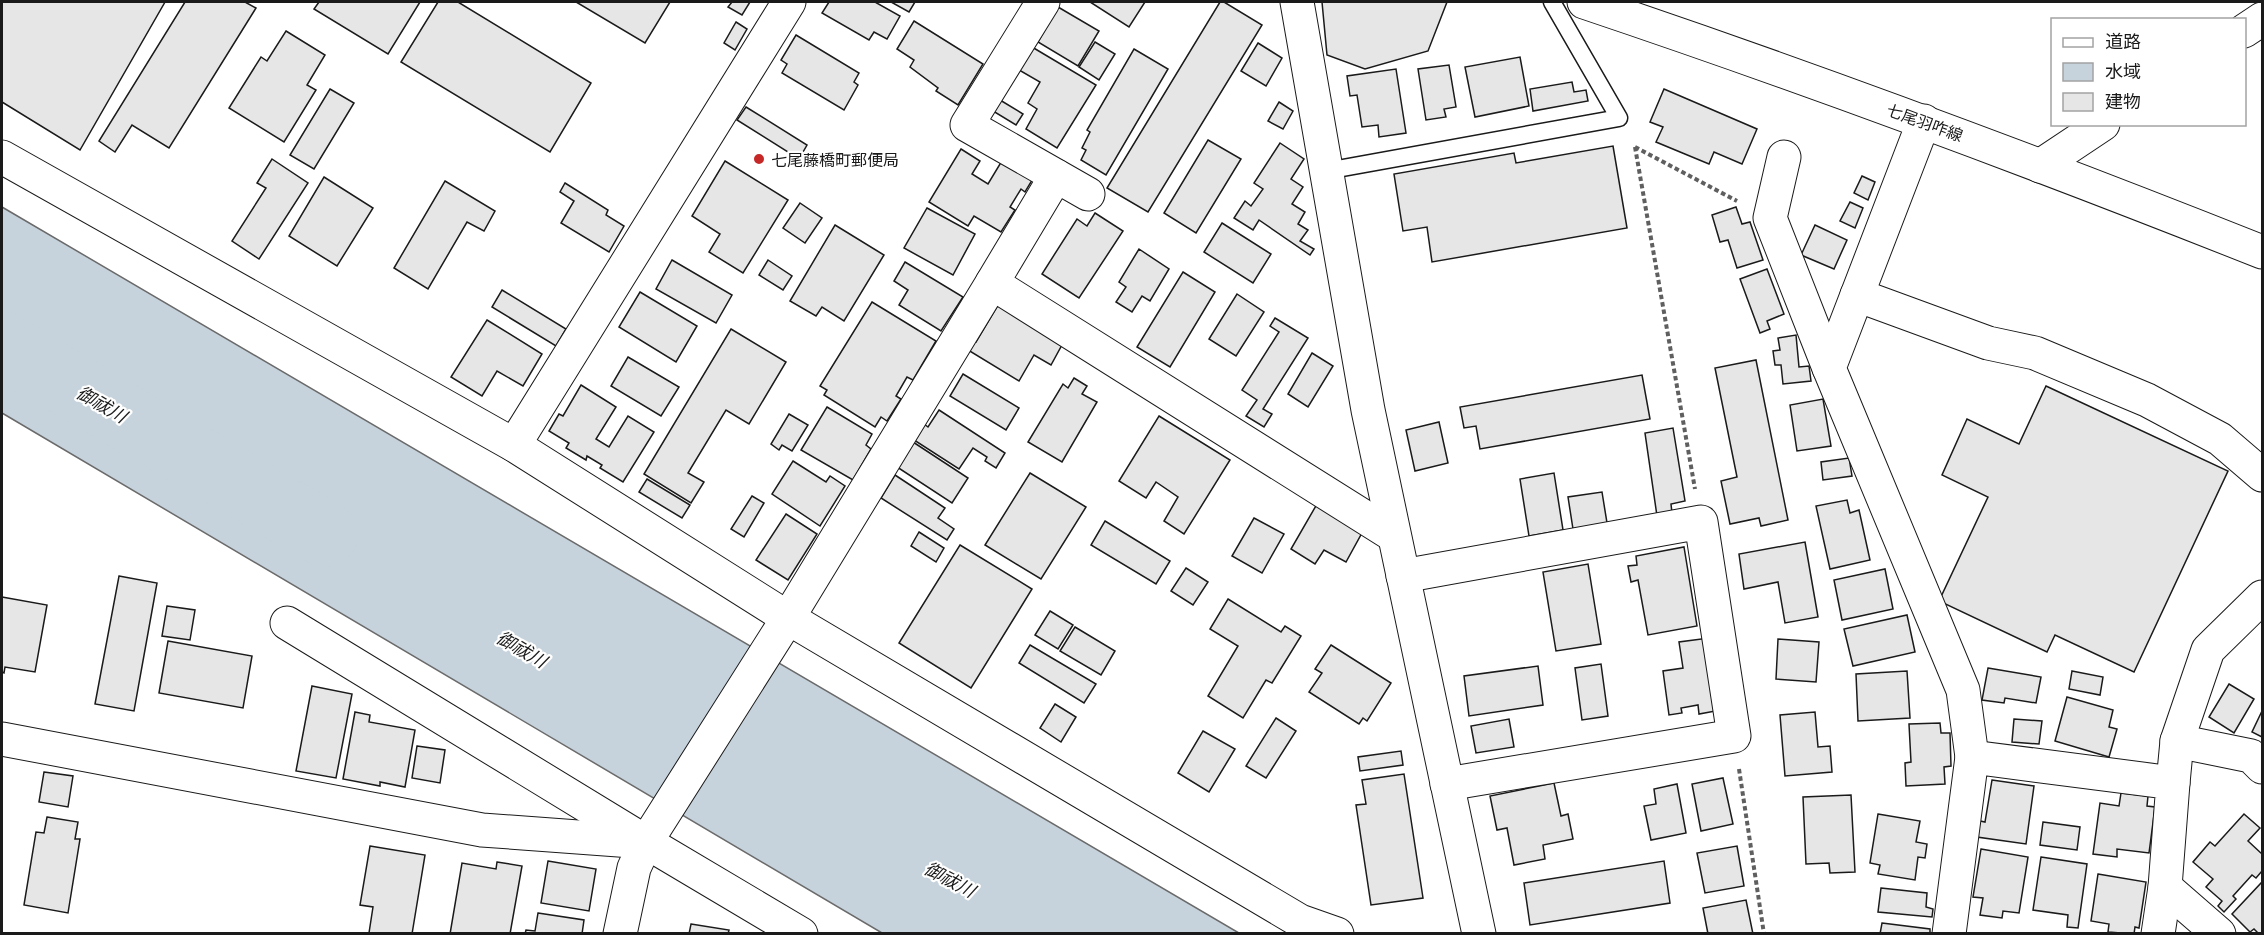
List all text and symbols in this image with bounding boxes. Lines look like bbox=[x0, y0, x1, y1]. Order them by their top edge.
legend bbox=[2051, 18, 2246, 126]
text: 道路 bbox=[2105, 29, 2141, 53]
text: 水域 bbox=[2105, 59, 2141, 83]
text: 建物 bbox=[2105, 89, 2141, 113]
street label: 七尾羽咋線 bbox=[1884, 98, 1966, 146]
place label: 七尾藤橋町郵便局 bbox=[771, 149, 899, 170]
marker: 七尾藤橋町郵便局 bbox=[752, 152, 766, 166]
water label: 御祓川 bbox=[73, 380, 133, 429]
water label: 御祓川 bbox=[493, 625, 553, 674]
water label: 御祓川 bbox=[921, 856, 981, 903]

